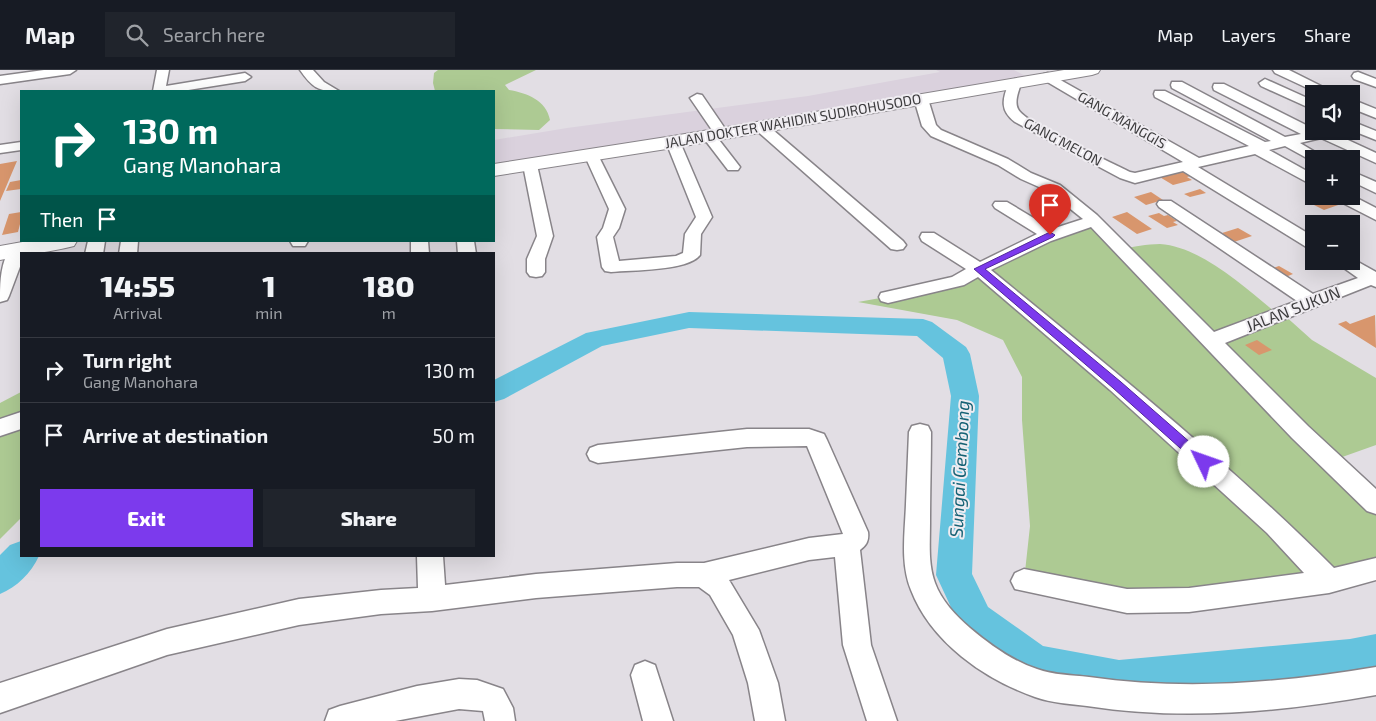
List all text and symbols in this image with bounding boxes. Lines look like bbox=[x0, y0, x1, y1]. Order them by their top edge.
search box bbox=[105, 12, 455, 57]
text: Map bbox=[25, 20, 75, 49]
icon: search bbox=[123, 21, 151, 49]
text: Search here bbox=[163, 23, 265, 46]
text: Map bbox=[1157, 24, 1193, 46]
text: Layers bbox=[1221, 24, 1276, 46]
text: Share bbox=[1304, 24, 1351, 46]
map controls bbox=[1305, 85, 1360, 270]
button: sound bbox=[1305, 85, 1360, 140]
street label: GANG MANGGIS bbox=[1075, 87, 1170, 152]
street label: JALAN DOKTER WAHIDIN SUDIROHUSODO bbox=[663, 90, 923, 151]
text: 130 m bbox=[123, 109, 218, 151]
icon: right bbox=[40, 110, 105, 175]
street label: GANG MELON bbox=[1021, 114, 1105, 169]
button: + bbox=[1305, 150, 1360, 205]
text: Gang Manohara bbox=[123, 151, 281, 177]
pin bbox=[1029, 184, 1071, 235]
icon: arrive bbox=[1036, 191, 1064, 219]
icon: arrive bbox=[93, 205, 121, 233]
text: Then bbox=[40, 208, 83, 231]
button: − bbox=[1305, 215, 1360, 270]
text: 14:55 bbox=[100, 267, 175, 303]
text: 1 bbox=[262, 267, 276, 303]
text: 180 bbox=[363, 267, 415, 303]
street label: JALAN SUKUN bbox=[1243, 282, 1343, 335]
text: Arrival bbox=[113, 303, 162, 322]
text: min bbox=[255, 303, 283, 322]
text: m bbox=[382, 303, 396, 322]
text: Turn right bbox=[83, 349, 171, 372]
icon: right bbox=[40, 356, 68, 384]
text: 130 m bbox=[425, 359, 475, 382]
text: Gang Manohara bbox=[83, 372, 198, 391]
water label: Sungai Gembong bbox=[944, 400, 974, 538]
icon: arrive bbox=[40, 421, 68, 449]
text: Arrive at destination bbox=[83, 424, 268, 447]
text: 50 m bbox=[432, 424, 475, 447]
position arrow bbox=[1177, 435, 1229, 487]
button: Exit bbox=[40, 489, 253, 547]
button: Share bbox=[263, 489, 475, 547]

